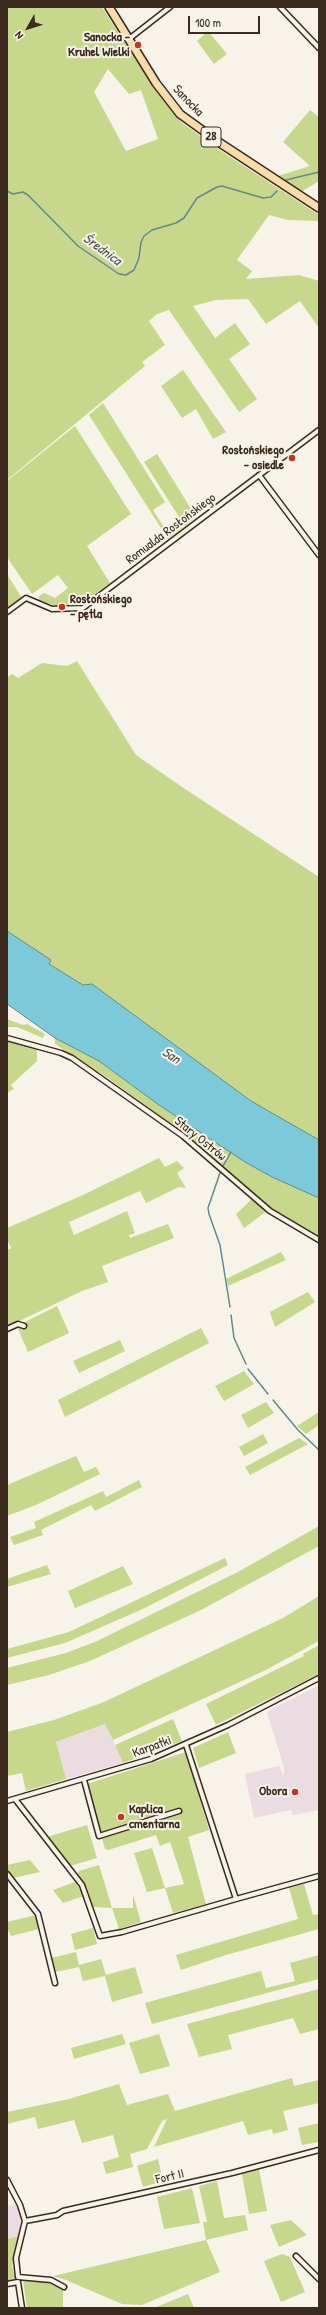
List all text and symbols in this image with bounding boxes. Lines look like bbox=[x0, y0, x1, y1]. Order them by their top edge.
north arrow bbox=[8, 8, 48, 48]
scale bar bbox=[190, 8, 262, 34]
text: 100 m bbox=[195, 14, 221, 31]
text: N bbox=[11, 29, 26, 42]
place label: Sanocka - Kruhel Wielki bbox=[68, 30, 130, 61]
marker: Sanocka - Kruhel Wielki bbox=[133, 40, 143, 50]
street label: Sanocka bbox=[169, 82, 207, 120]
road number: 28 bbox=[201, 127, 221, 147]
water label: Średnica bbox=[80, 230, 124, 270]
place label: Rosłońskiego - osiedle bbox=[222, 443, 284, 474]
marker: Rosłońskiego - osiedle bbox=[287, 453, 297, 463]
street label: Romualda Rosłońskiego bbox=[123, 490, 219, 568]
place label: Rosłońskiego - pętla bbox=[70, 592, 132, 623]
marker: Rosłońskiego - pętla bbox=[57, 602, 67, 612]
water label: San bbox=[159, 1044, 183, 1068]
street label: Stary Ostrów bbox=[171, 1113, 229, 1165]
street label: Karpatki bbox=[130, 1733, 174, 1761]
place label: Obora bbox=[259, 1784, 287, 1800]
marker: Obora bbox=[290, 1787, 300, 1797]
place label: Kaplica cmentarna bbox=[129, 1802, 179, 1833]
marker: Kaplica cmentarna bbox=[116, 1812, 126, 1822]
street label: Fort II bbox=[154, 2166, 186, 2188]

